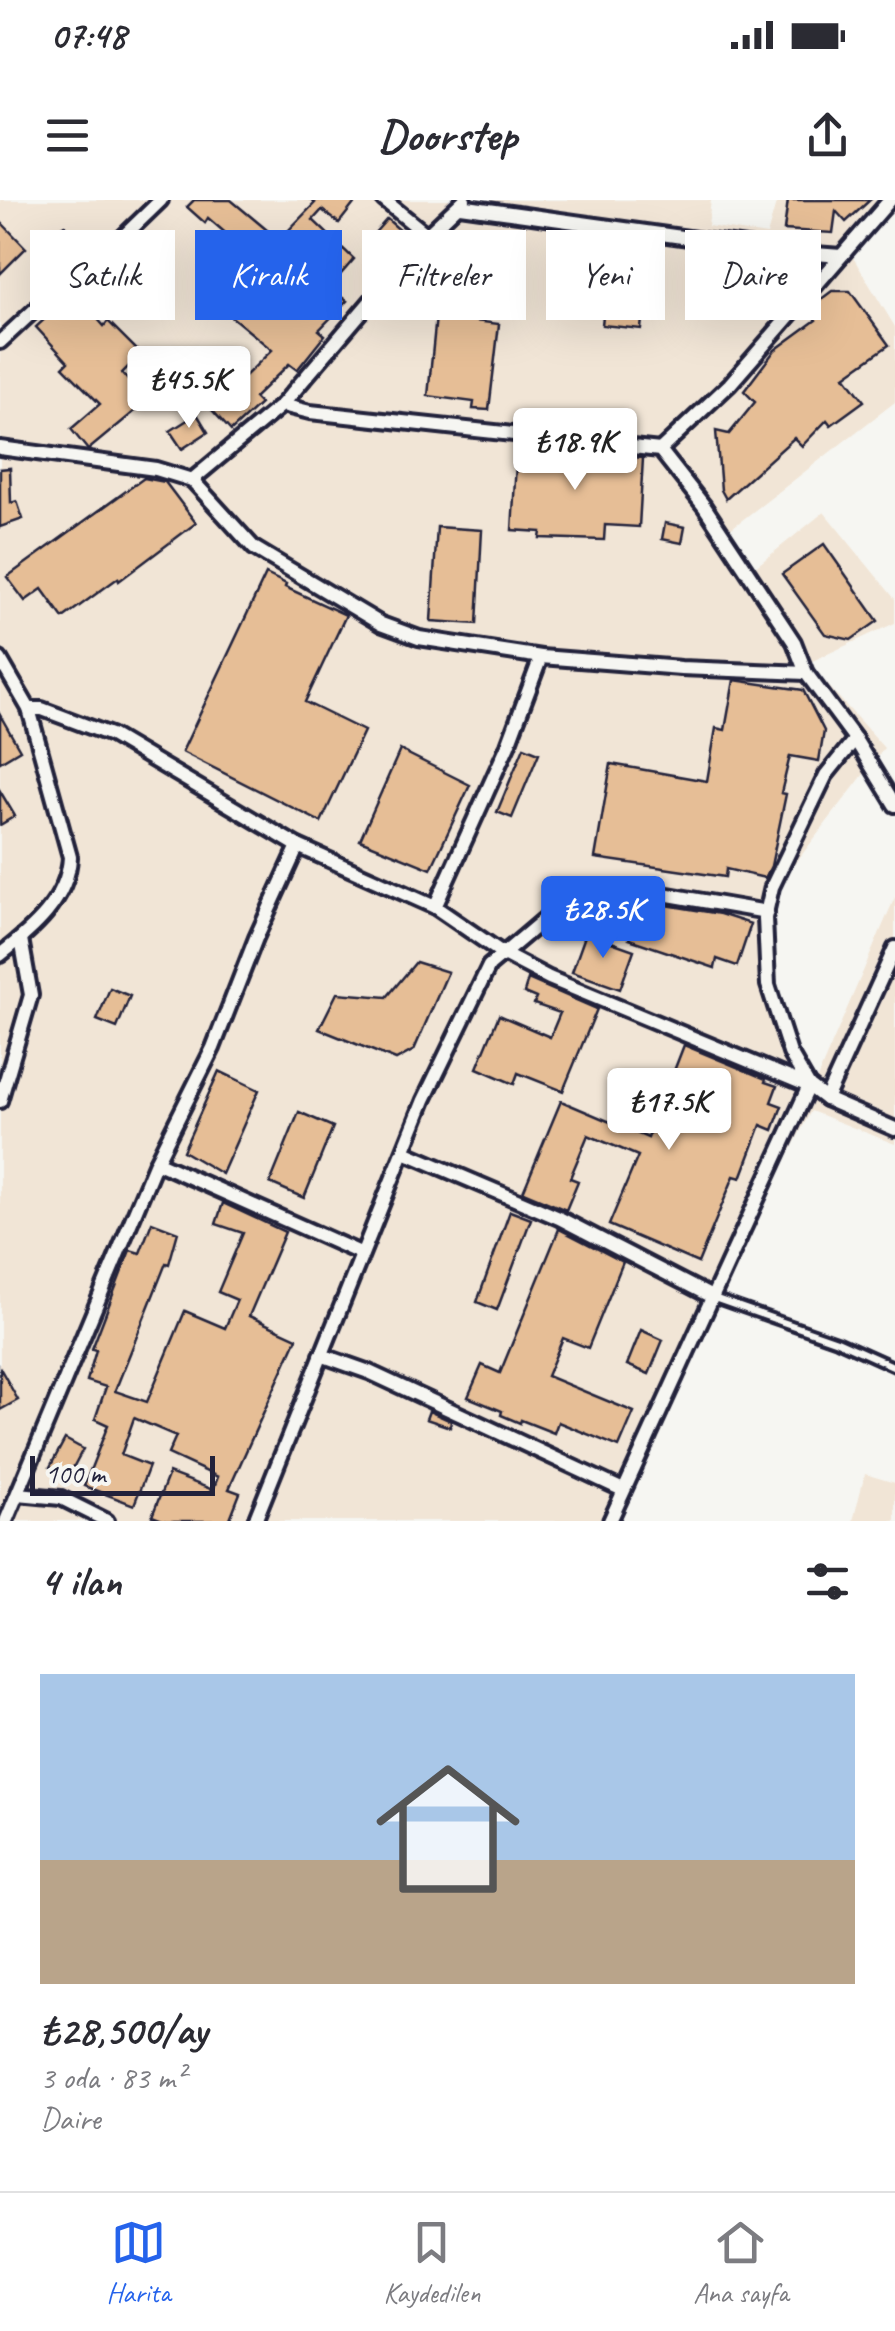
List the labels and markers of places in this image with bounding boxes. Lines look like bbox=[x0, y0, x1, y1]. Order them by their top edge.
pin: ₺45.5K bbox=[108, 346, 270, 431]
pin: ₺18.9K bbox=[494, 408, 656, 493]
pin: ₺28.5K bbox=[522, 876, 684, 961]
pin: ₺17.5K bbox=[588, 1068, 750, 1153]

